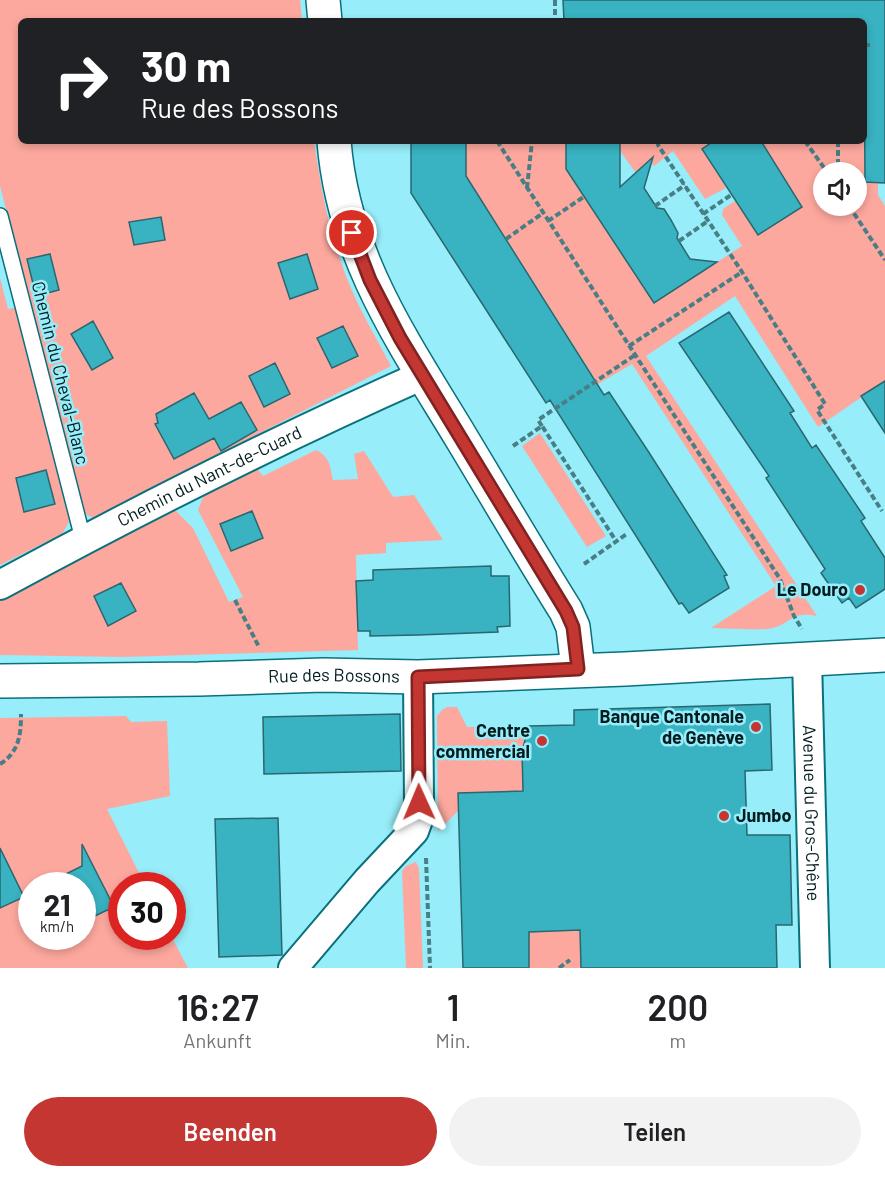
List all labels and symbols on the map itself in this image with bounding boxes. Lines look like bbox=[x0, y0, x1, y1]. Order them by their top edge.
pin bbox=[326, 207, 377, 258]
street label: Chemin du Cheval-Blanc bbox=[28, 279, 94, 467]
street label: Chemin du Nant-de-Cuard bbox=[113, 421, 305, 531]
place label: Le Douro bbox=[777, 578, 848, 600]
marker: Le Douro bbox=[853, 583, 867, 597]
street label: Rue des Bossons bbox=[268, 663, 400, 687]
place label: Banque Cantonale de Genève bbox=[600, 705, 744, 748]
place label: Centre commercial bbox=[436, 719, 530, 762]
marker: Banque Cantonale de Genève bbox=[749, 720, 763, 734]
street label: Avenue du Gros-Chêne bbox=[799, 724, 825, 901]
marker: Centre commercial bbox=[535, 734, 549, 748]
position arrow bbox=[387, 770, 451, 834]
place label: Jumbo bbox=[736, 804, 791, 826]
marker: Jumbo bbox=[717, 809, 731, 823]
speed limit sign: 30 bbox=[108, 872, 186, 950]

